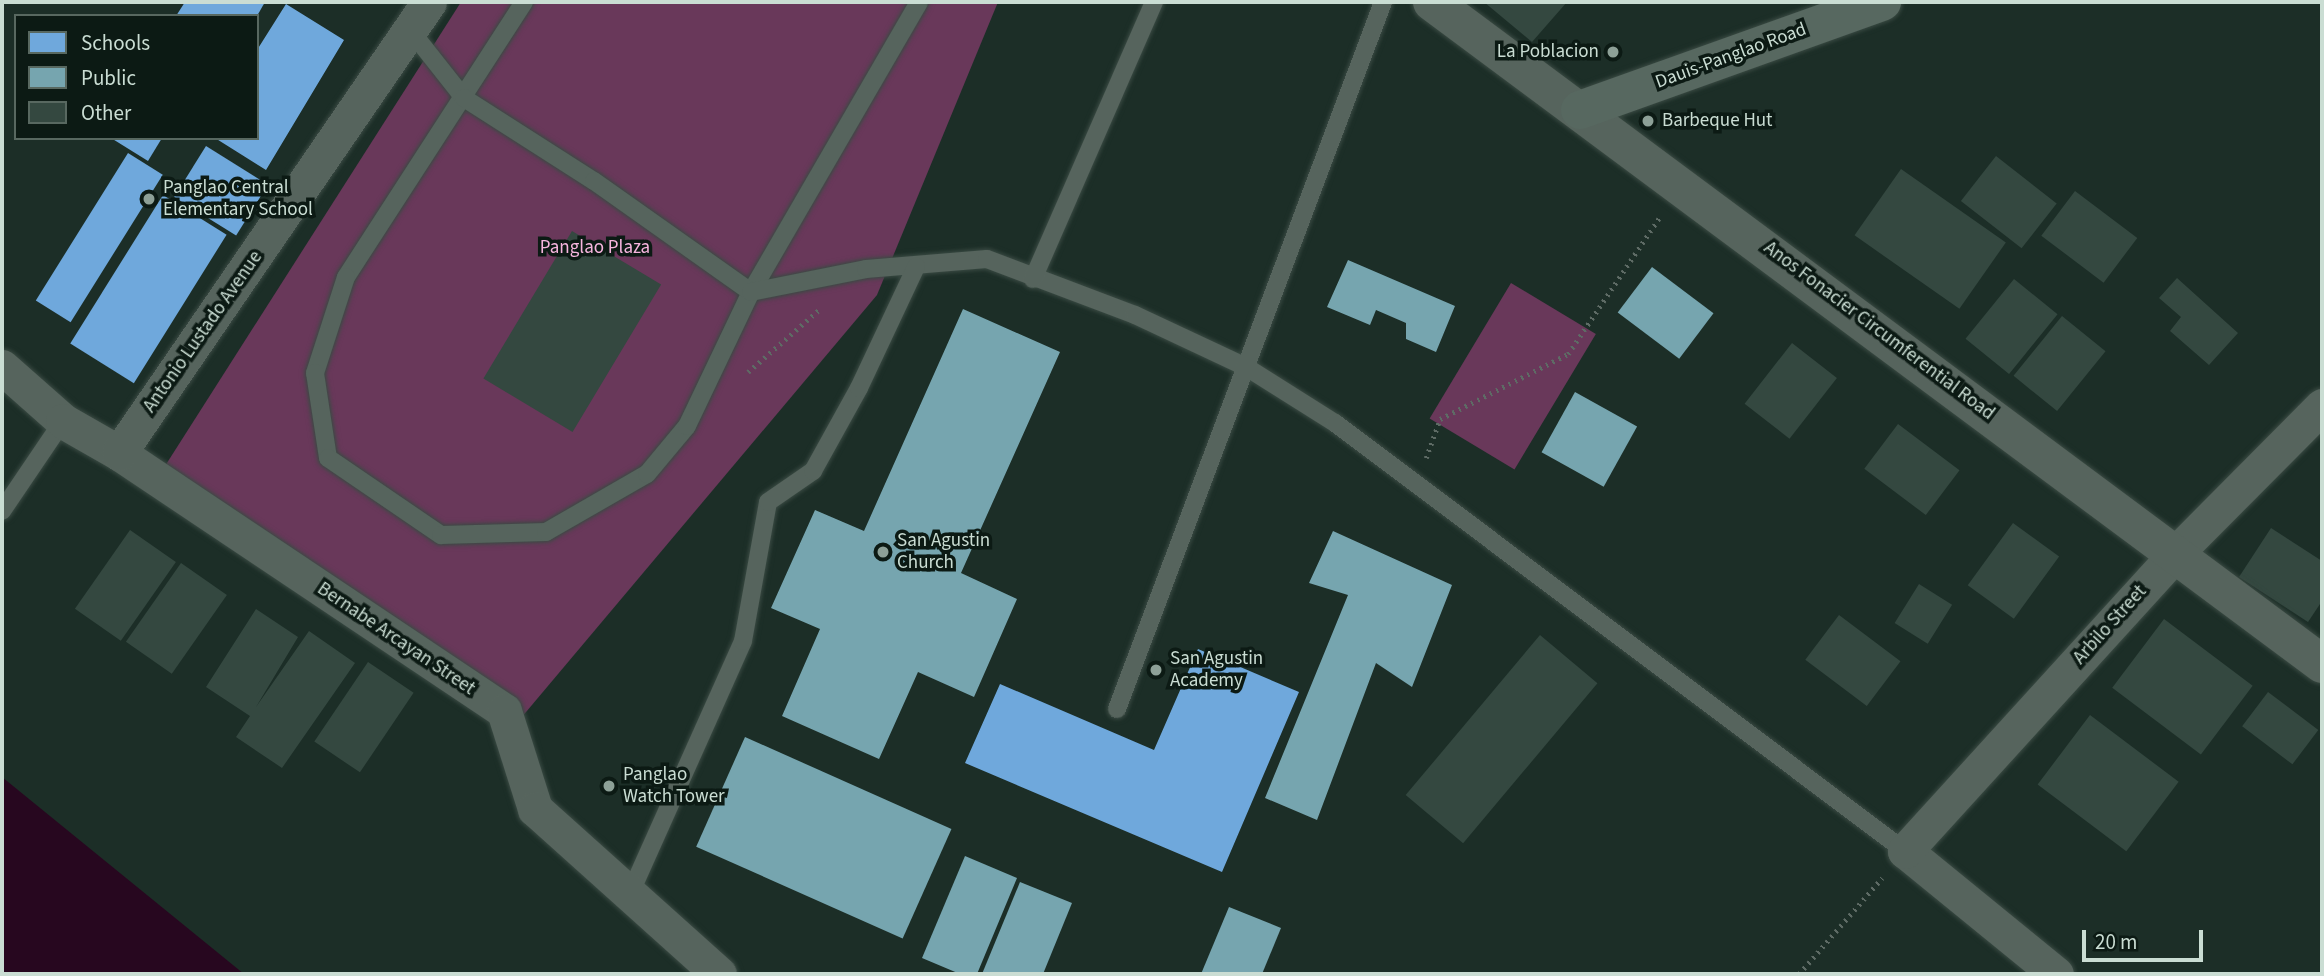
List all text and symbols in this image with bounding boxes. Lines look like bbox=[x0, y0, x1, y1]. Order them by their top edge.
legend bbox=[14, 14, 259, 140]
street label: Dauis-Panglao Road bbox=[1652, 18, 1810, 94]
text: Schools bbox=[81, 28, 150, 58]
place label: La Poblacion bbox=[1497, 41, 1599, 63]
marker: La Poblacion bbox=[1605, 44, 1621, 60]
text: Public bbox=[81, 63, 136, 93]
text: Other bbox=[81, 98, 131, 128]
place label: Barbeque Hut bbox=[1662, 110, 1773, 132]
marker: Barbeque Hut bbox=[1640, 113, 1656, 129]
place label: Panglao Central Elementary School bbox=[163, 177, 313, 221]
marker: Panglao Central Elementary School bbox=[141, 191, 157, 207]
park label: Panglao Plaza bbox=[540, 237, 650, 259]
street label: Anos Fonacier Circumferential Road bbox=[1759, 237, 1999, 425]
street label: Antonio Lustado Avenue bbox=[139, 247, 267, 417]
place label: San Agustin Church bbox=[897, 530, 990, 574]
marker: San Agustin Church bbox=[875, 544, 891, 560]
street label: Bernabe Arcayan Street bbox=[313, 578, 479, 700]
street label: Arbilo Street bbox=[2069, 581, 2151, 669]
place label: San Agustin Academy bbox=[1170, 648, 1263, 692]
marker: San Agustin Academy bbox=[1148, 662, 1164, 678]
place label: Panglao Watch Tower bbox=[623, 764, 725, 808]
marker: Panglao Watch Tower bbox=[601, 778, 617, 794]
scale bar bbox=[2086, 916, 2207, 960]
text: 20 m bbox=[2095, 927, 2137, 957]

